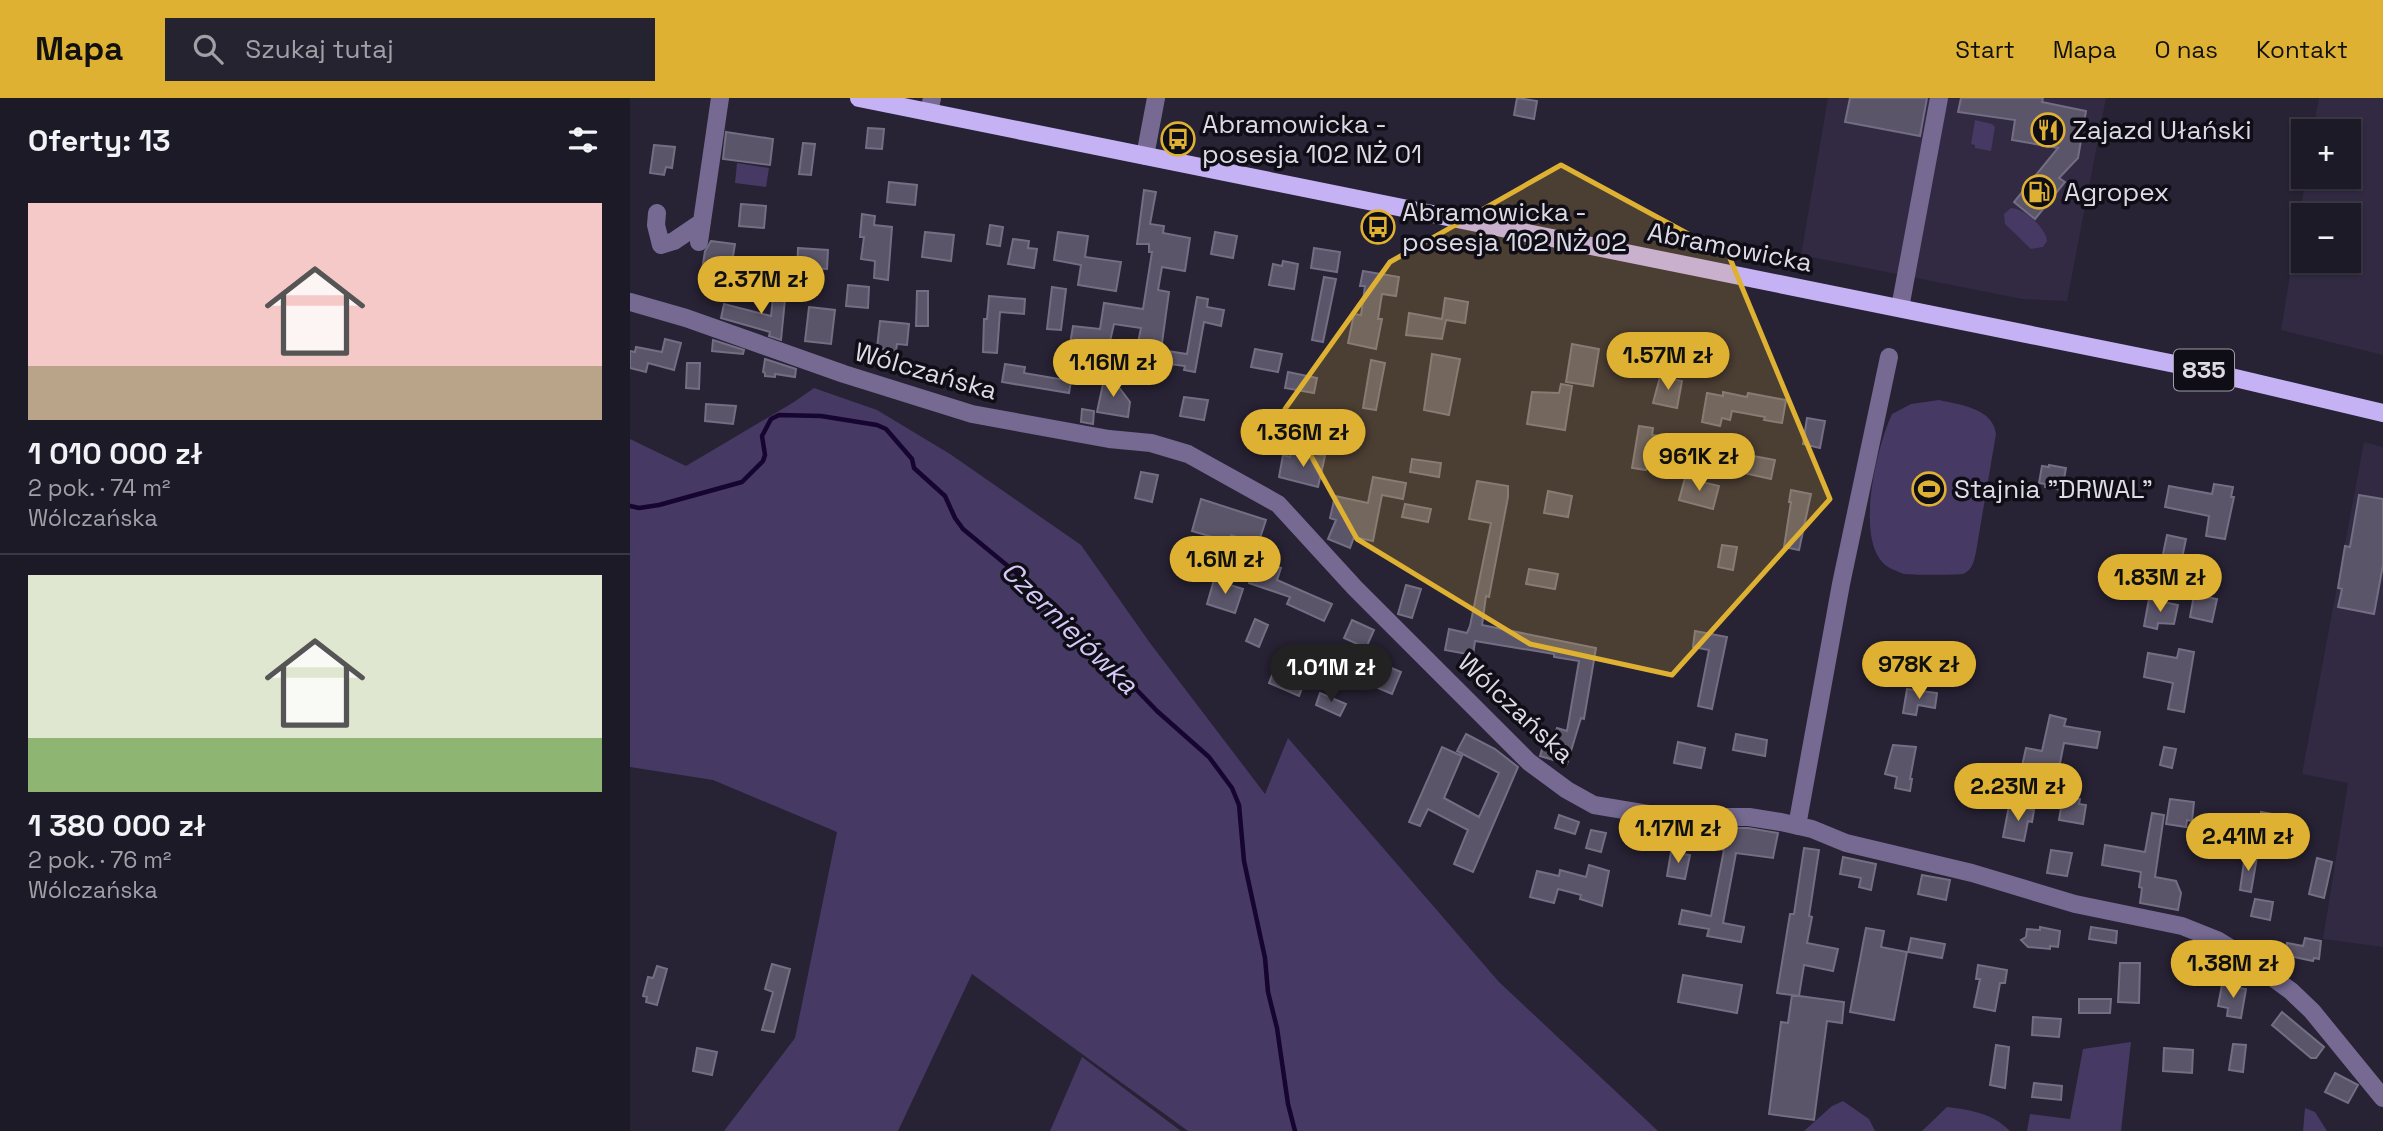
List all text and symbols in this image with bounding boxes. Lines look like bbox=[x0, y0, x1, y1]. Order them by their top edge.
search box bbox=[165, 18, 655, 81]
text: Mapa bbox=[35, 28, 123, 70]
icon: search bbox=[189, 30, 227, 68]
text: Szukaj tutaj bbox=[245, 32, 394, 66]
text: Start bbox=[1955, 34, 2015, 65]
text: Mapa bbox=[2053, 34, 2117, 65]
text: O nas bbox=[2155, 34, 2218, 65]
text: Kontakt bbox=[2256, 34, 2348, 65]
place label: Abramowicka - posesja 102 NŻ 01 bbox=[1202, 107, 1422, 171]
restaurant icon: Zajazd Ułański bbox=[2029, 111, 2067, 149]
place label: Zajazd Ułański bbox=[2072, 113, 2252, 147]
map controls bbox=[2291, 119, 2361, 273]
button: + bbox=[2291, 119, 2361, 189]
bus stop icon: Abramowicka - posesja 102 NŻ 01 bbox=[1159, 120, 1197, 158]
text: Oferty: 13 bbox=[28, 121, 171, 160]
icon: filters bbox=[564, 121, 602, 159]
fuel station icon: Agropex bbox=[2020, 173, 2058, 211]
place label: Agropex bbox=[2064, 175, 2169, 209]
place label: Abramowicka - posesja 102 NŻ 02 bbox=[1402, 195, 1627, 259]
button: − bbox=[2291, 203, 2361, 273]
bus stop icon: Abramowicka - posesja 102 NŻ 02 bbox=[1359, 208, 1397, 246]
street label: Abramowicka bbox=[1645, 214, 1815, 280]
icon: home bbox=[252, 248, 378, 374]
pin: 2.37M zł bbox=[689, 256, 833, 316]
text: 2.37M zł bbox=[714, 264, 808, 294]
pin: 1.57M zł bbox=[1596, 332, 1740, 392]
street label: Wólczańska bbox=[851, 334, 1001, 408]
pin: 1.16M zł bbox=[1041, 340, 1185, 399]
text: 1.57M zł bbox=[1623, 340, 1713, 370]
text: 1.16M zł bbox=[1069, 347, 1157, 377]
road number: 835 bbox=[2174, 349, 2234, 390]
pin: 1.36M zł bbox=[1231, 410, 1375, 469]
text: 1.36M zł bbox=[1257, 417, 1349, 447]
text: 1 010 000 zł bbox=[28, 434, 203, 473]
pin: 961K zł bbox=[1634, 434, 1764, 493]
text: 961K zł bbox=[1659, 441, 1739, 471]
sports icon: Stajnia "DRWAL" bbox=[1910, 470, 1948, 508]
place label: Stajnia "DRWAL" bbox=[1954, 472, 2153, 506]
text: 2 pok. · 74 m² bbox=[28, 473, 170, 503]
text: Wólczańska bbox=[28, 503, 158, 533]
pin: 1.6M zł bbox=[1160, 536, 1290, 596]
text: 1.6M zł bbox=[1186, 544, 1264, 574]
water label: Czerniejówka bbox=[994, 553, 1147, 702]
pin: 1.83M zł bbox=[2088, 554, 2232, 614]
text: 1.83M zł bbox=[2114, 562, 2206, 592]
icon: home bbox=[252, 620, 378, 746]
pin: 978K zł bbox=[1854, 642, 1984, 701]
pin: 1.01M zł bbox=[1259, 644, 1403, 704]
street label: Wólczańska bbox=[1451, 646, 1581, 770]
text: 978K zł bbox=[1878, 649, 1960, 679]
text: 1.01M zł bbox=[1286, 652, 1376, 682]
pin: 2.23M zł bbox=[1946, 764, 2090, 823]
text: 2.23M zł bbox=[1970, 771, 2066, 801]
text: 1 380 000 zł bbox=[28, 806, 206, 845]
pin: 1.17M zł bbox=[1606, 806, 1750, 865]
text: 1.17M zł bbox=[1635, 813, 1721, 843]
pin: 2.41M zł bbox=[2176, 814, 2320, 873]
text: 2.41M zł bbox=[2202, 821, 2294, 851]
text: 2 pok. · 76 m² bbox=[28, 845, 171, 875]
text: Wólczańska bbox=[28, 875, 158, 905]
pin: 1.38M zł bbox=[2161, 940, 2305, 1000]
text: 1.38M zł bbox=[2187, 948, 2279, 978]

